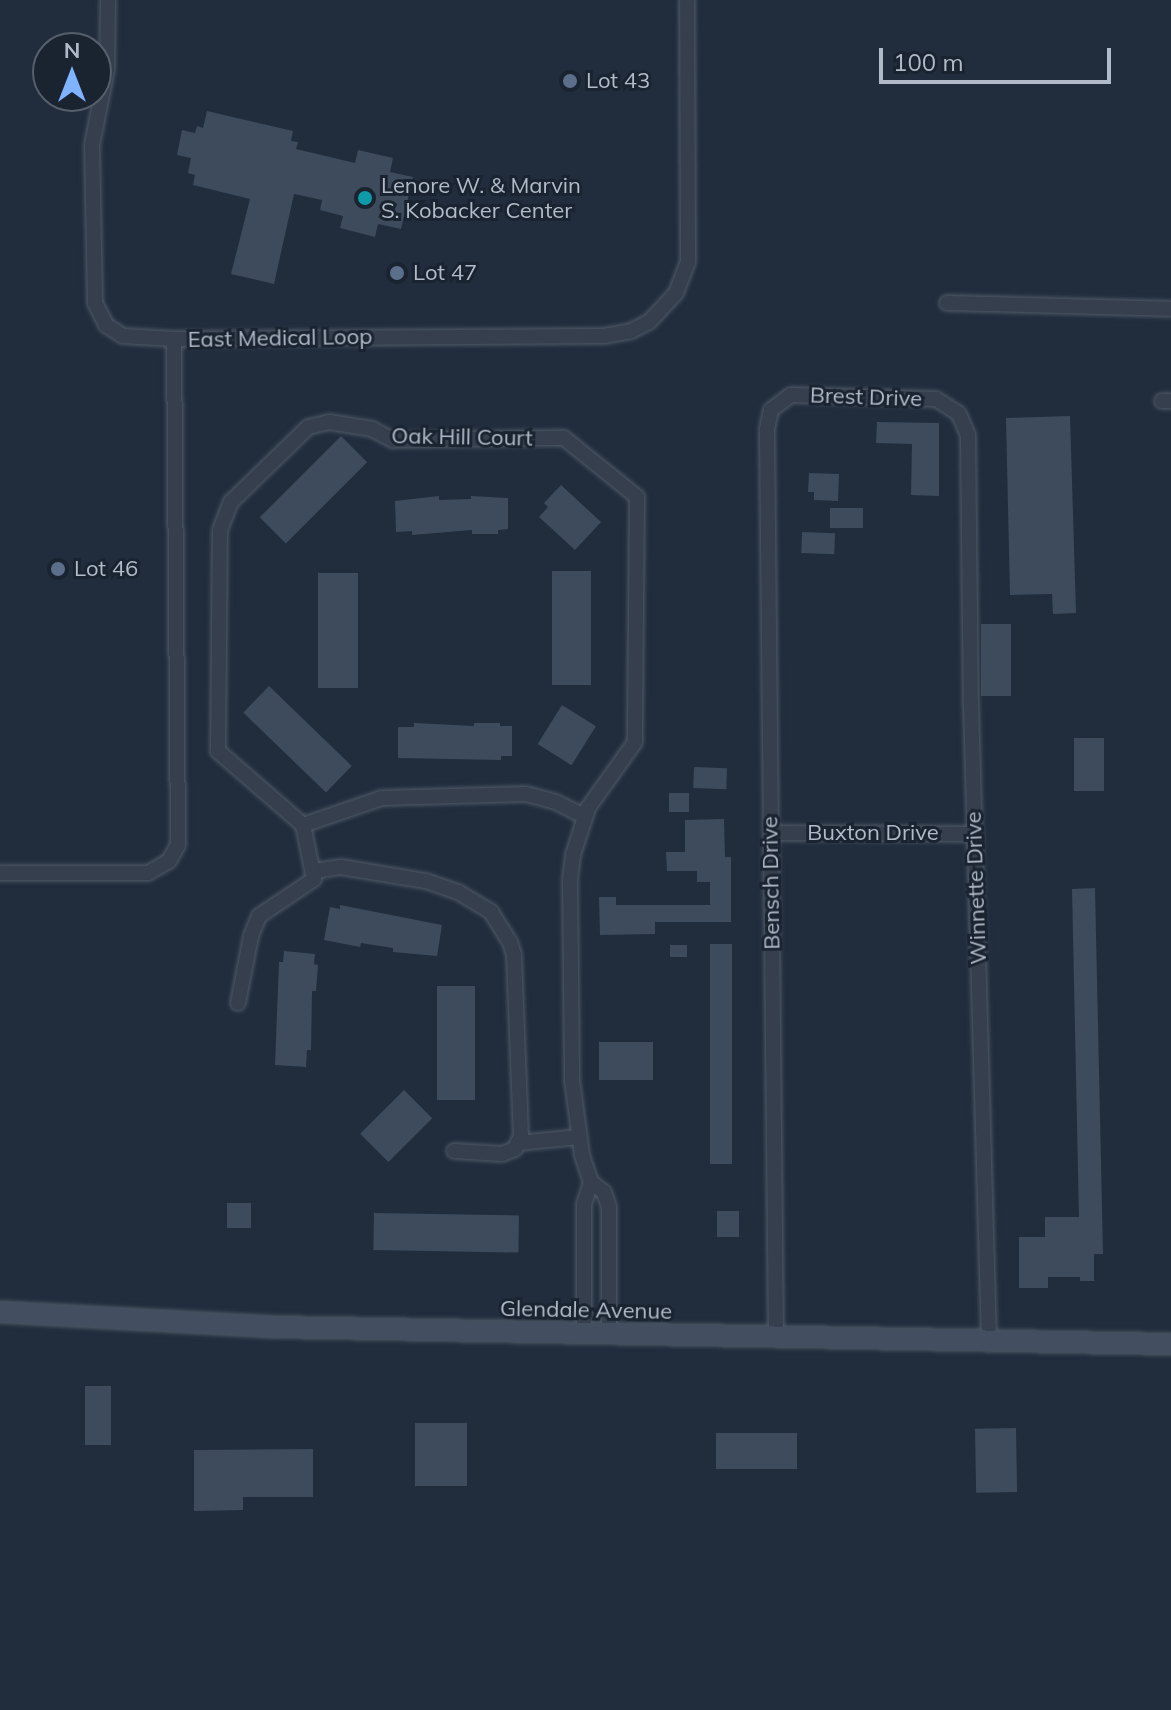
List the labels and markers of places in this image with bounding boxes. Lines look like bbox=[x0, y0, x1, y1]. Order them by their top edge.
place label: Lot 43 bbox=[586, 68, 650, 94]
marker: Lot 43 bbox=[561, 72, 579, 90]
place label: Lenore W. & Marvin S. Kobacker Center bbox=[381, 172, 581, 224]
marker: Lenore W. & Marvin S. Kobacker Center bbox=[356, 189, 374, 207]
place label: Lot 47 bbox=[413, 260, 477, 286]
marker: Lot 47 bbox=[388, 264, 406, 282]
place label: Lot 46 bbox=[74, 556, 138, 582]
marker: Lot 46 bbox=[49, 560, 67, 578]

